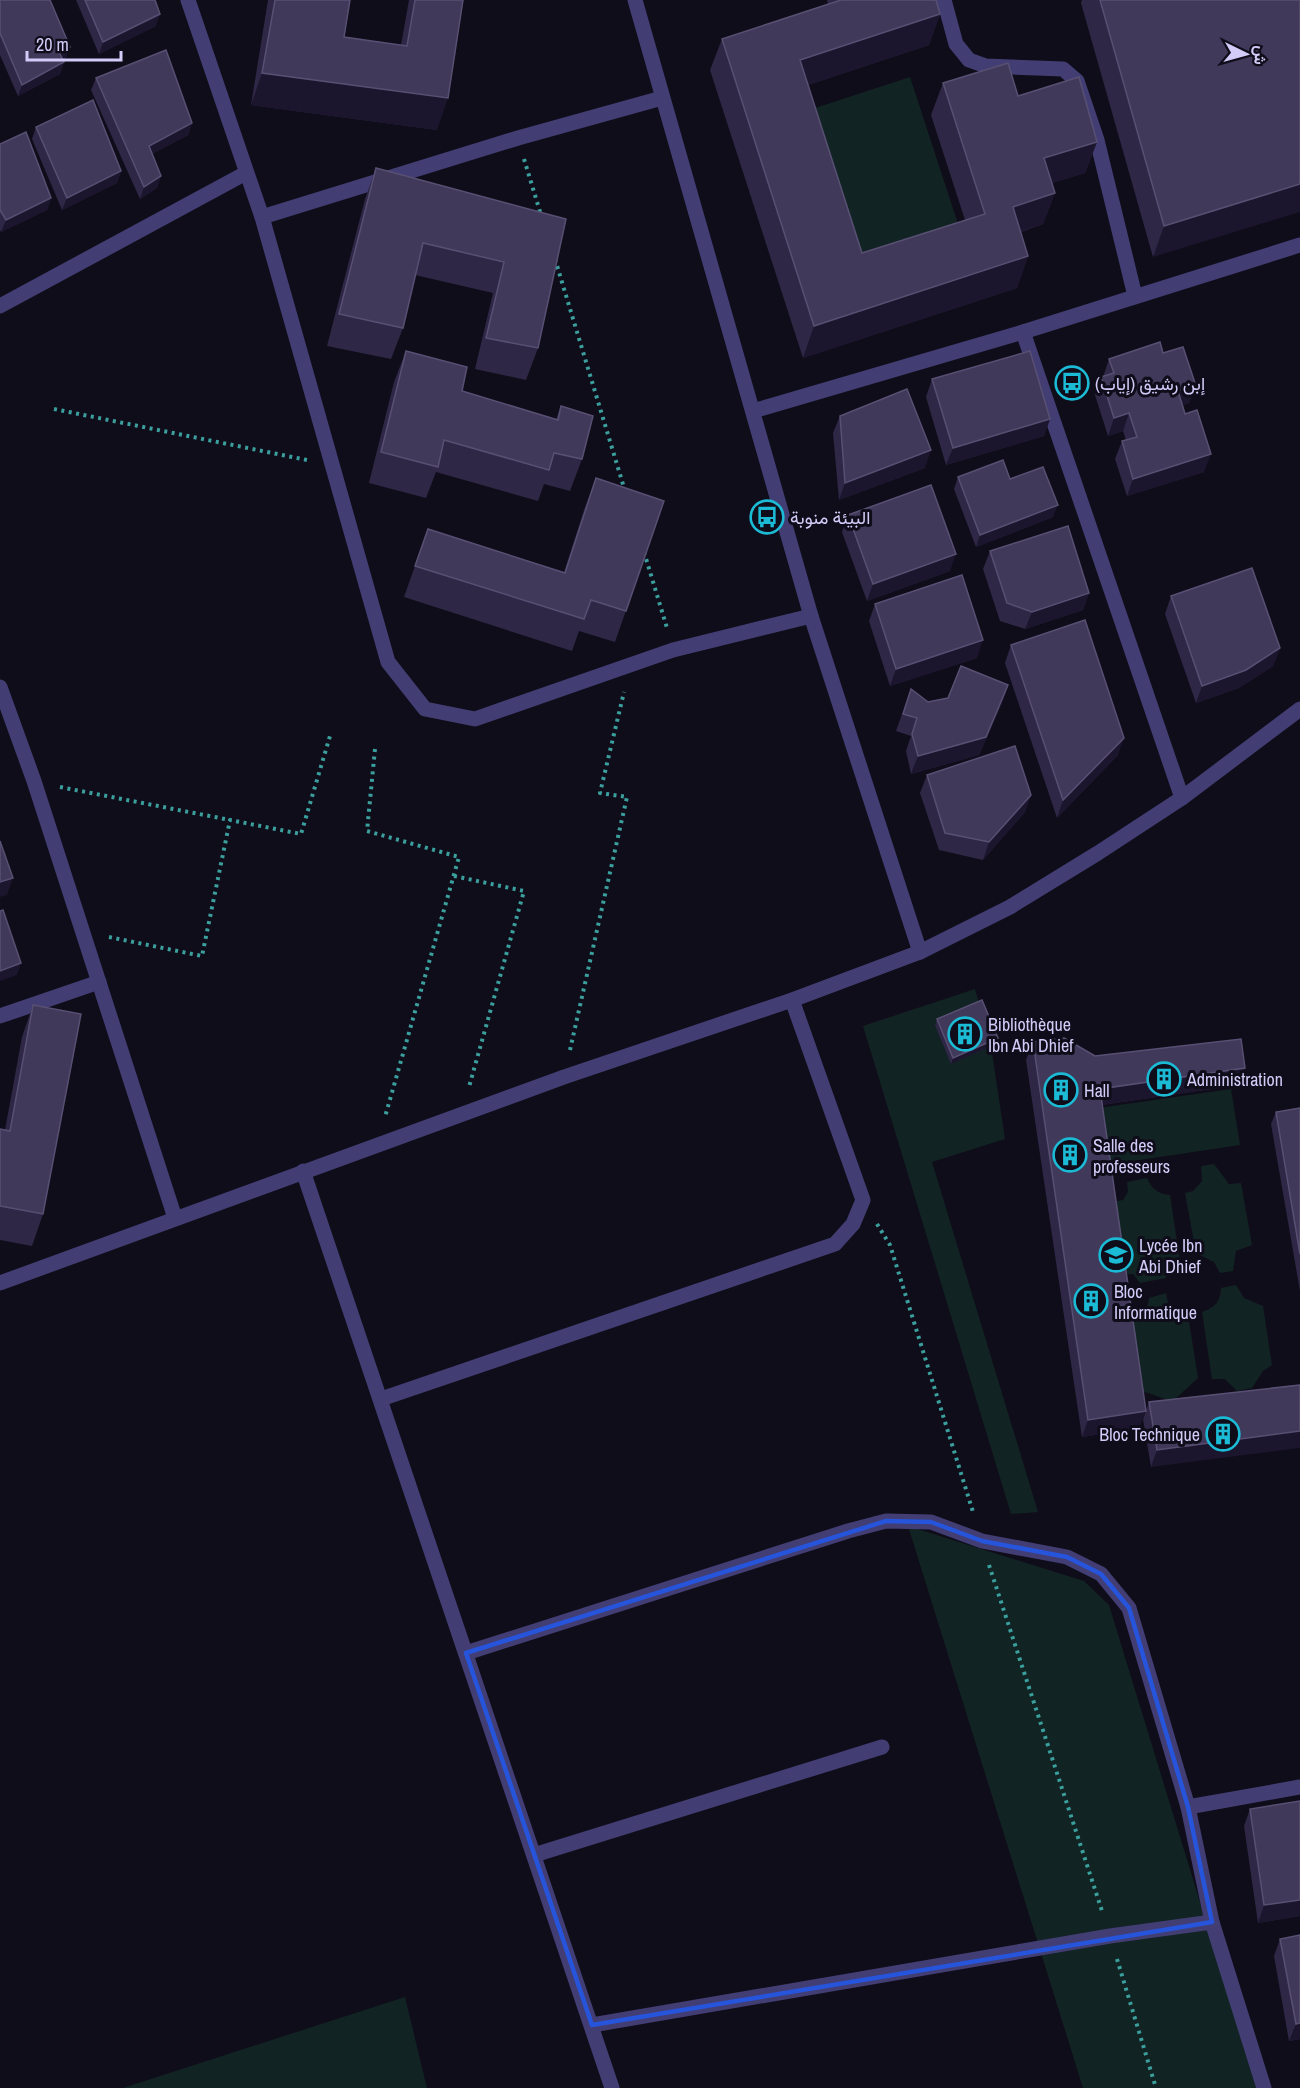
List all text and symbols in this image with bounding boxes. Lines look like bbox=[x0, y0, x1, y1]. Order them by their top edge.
scale bar bbox=[27, 24, 122, 62]
north arrow bbox=[1216, 24, 1276, 84]
text: 20 m bbox=[36, 32, 69, 57]
text: ش bbox=[1249, 45, 1273, 66]
bus stop icon: إبن رشيق (إياب) bbox=[1054, 365, 1090, 401]
place label: إبن رشيق (إياب) bbox=[1095, 371, 1205, 396]
bus stop icon: البيئة منوبة bbox=[749, 499, 785, 535]
place label: البيئة منوبة bbox=[790, 505, 870, 530]
place label: Bibliothèque Ibn Abi Dhief bbox=[988, 1012, 1074, 1058]
building icon: Bibliothèque Ibn Abi Dhief bbox=[947, 1016, 983, 1052]
building icon: Administration bbox=[1146, 1061, 1182, 1097]
place label: Administration bbox=[1186, 1067, 1283, 1092]
building icon: Hall bbox=[1043, 1072, 1079, 1108]
place label: Hall bbox=[1084, 1078, 1109, 1103]
place label: Salle des professeurs bbox=[1093, 1133, 1170, 1179]
building icon: Salle des professeurs bbox=[1052, 1137, 1088, 1173]
place label: Lycée Ibn Abi Dhief bbox=[1138, 1233, 1202, 1279]
school or university icon: Lycée Ibn Abi Dhief bbox=[1098, 1237, 1134, 1273]
place label: Bloc Informatique bbox=[1114, 1279, 1197, 1325]
building icon: Bloc Informatique bbox=[1073, 1283, 1109, 1319]
building icon: Bloc Technique bbox=[1205, 1416, 1241, 1452]
place label: Bloc Technique bbox=[1099, 1422, 1200, 1447]

